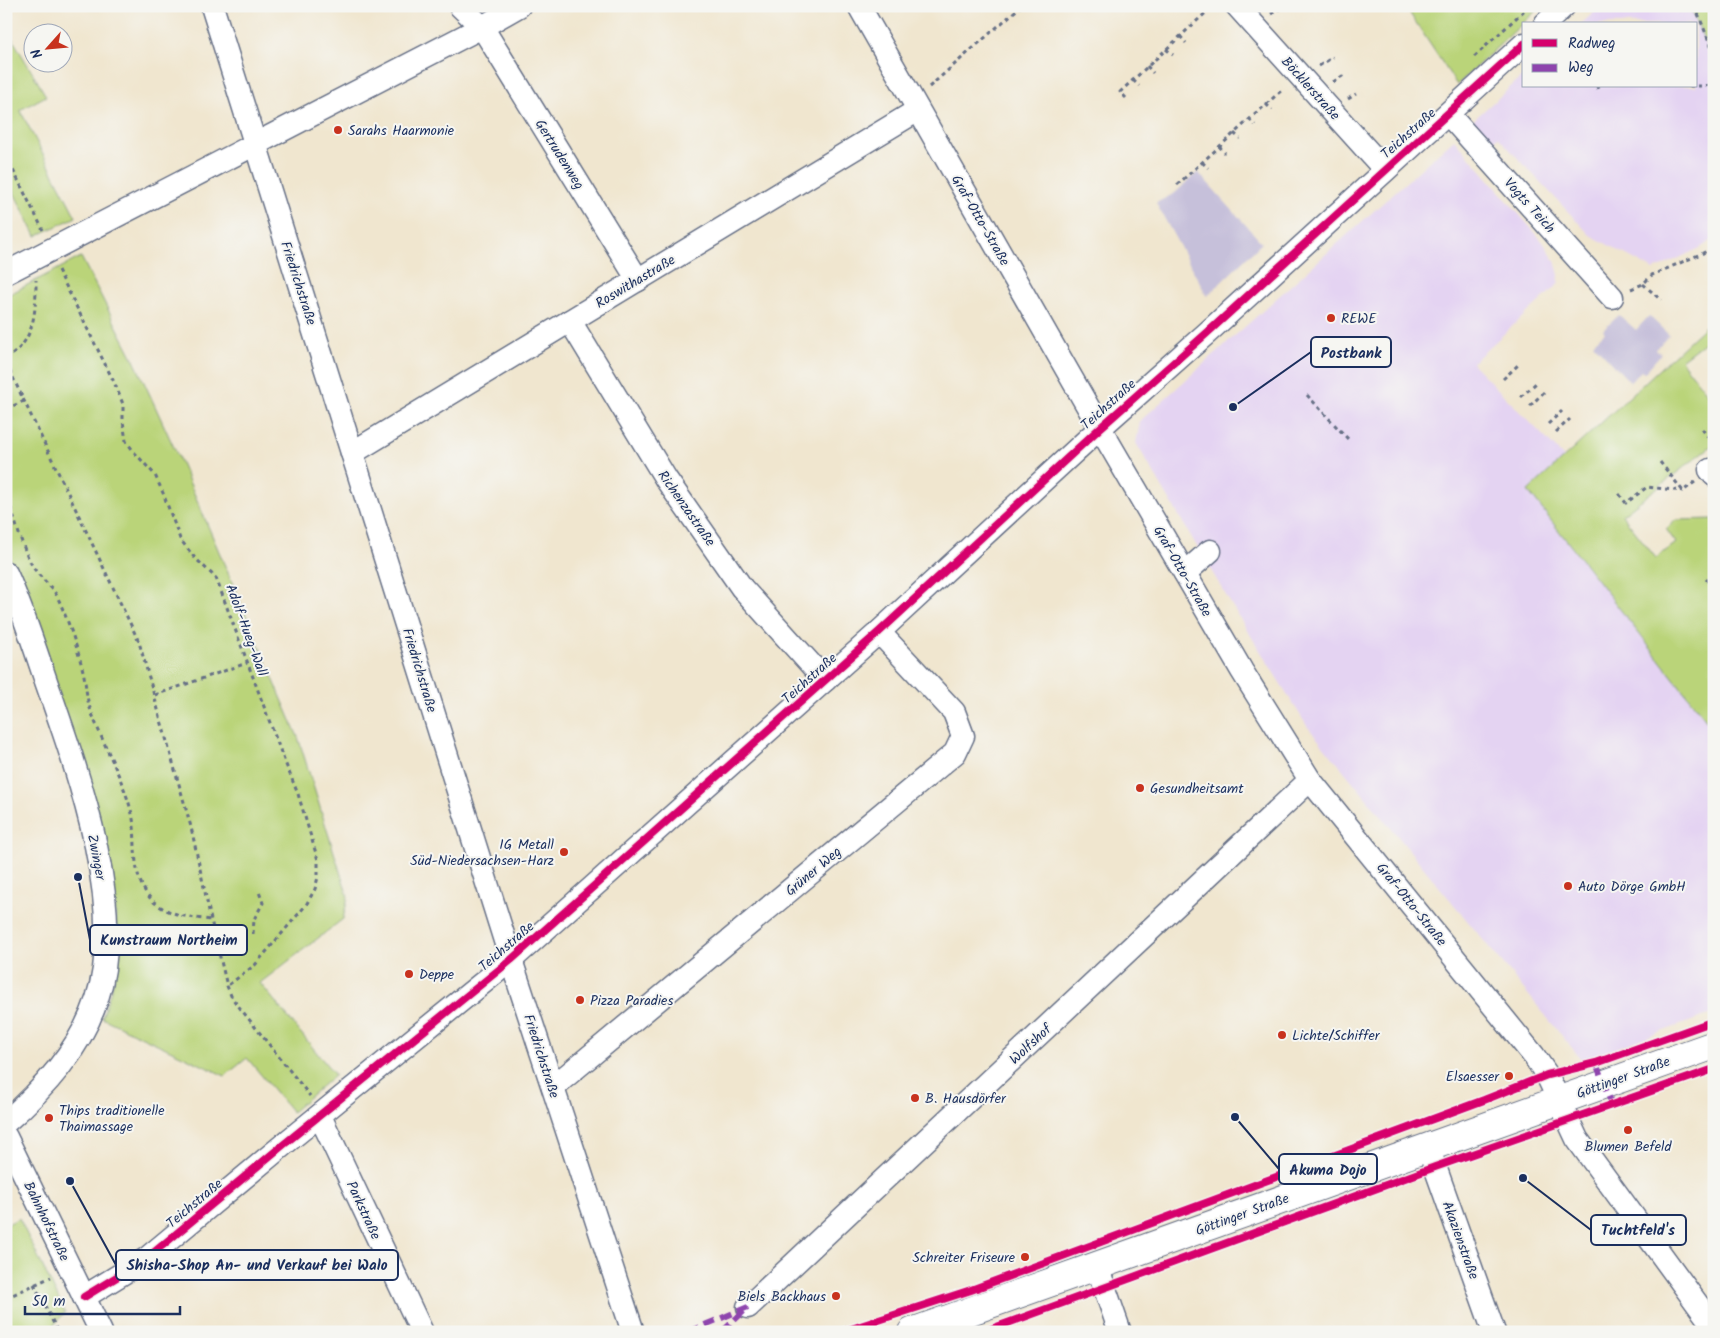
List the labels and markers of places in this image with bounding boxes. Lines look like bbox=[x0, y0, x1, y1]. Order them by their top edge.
place label: Sarahs Haarmonie bbox=[348, 120, 455, 142]
marker: Sarahs Haarmonie bbox=[332, 124, 344, 136]
place label: REWE bbox=[1341, 308, 1377, 330]
marker: REWE bbox=[1325, 312, 1337, 324]
callout: Postbank bbox=[1311, 337, 1391, 367]
place label: Gesundheitsamt bbox=[1150, 778, 1244, 800]
marker: Gesundheitsamt bbox=[1134, 782, 1146, 794]
place label: IG Metall Süd-Niedersachsen-Harz bbox=[410, 834, 555, 872]
marker: IG Metall Süd-Niedersachsen-Harz bbox=[558, 846, 570, 858]
place label: Auto Dörge GmbH bbox=[1578, 876, 1686, 898]
marker: Auto Dörge GmbH bbox=[1562, 880, 1574, 892]
callout: Kunstraum Northeim bbox=[90, 925, 247, 955]
place label: Deppe bbox=[419, 964, 455, 986]
marker: Deppe bbox=[403, 968, 415, 980]
place label: Pizza Paradies bbox=[590, 990, 673, 1012]
marker: Pizza Paradies bbox=[574, 994, 586, 1006]
place label: Lichte/Schiffer bbox=[1292, 1025, 1381, 1047]
marker: Lichte/Schiffer bbox=[1276, 1029, 1288, 1041]
place label: Elsaesser bbox=[1446, 1066, 1500, 1088]
marker: Elsaesser bbox=[1503, 1070, 1515, 1082]
place label: B. Hausdörfer bbox=[925, 1088, 1007, 1110]
marker: B. Hausdörfer bbox=[909, 1092, 921, 1104]
place label: Thips traditionelle Thaimassage bbox=[59, 1100, 165, 1138]
marker: Thips traditionelle Thaimassage bbox=[43, 1112, 55, 1124]
marker: Blumen Befeld bbox=[1622, 1124, 1634, 1136]
place label: Blumen Befeld bbox=[1585, 1136, 1672, 1158]
callout: Akuma Dojo bbox=[1279, 1154, 1377, 1184]
callout: Tuchtfeld's bbox=[1591, 1215, 1686, 1245]
place label: Schreiter Friseure bbox=[912, 1247, 1016, 1269]
callout: Shisha-Shop An- und Verkauf bei Walo bbox=[116, 1250, 398, 1280]
marker: Schreiter Friseure bbox=[1019, 1251, 1031, 1263]
place label: Biels Backhaus bbox=[737, 1286, 826, 1308]
marker: Biels Backhaus bbox=[830, 1290, 842, 1302]

